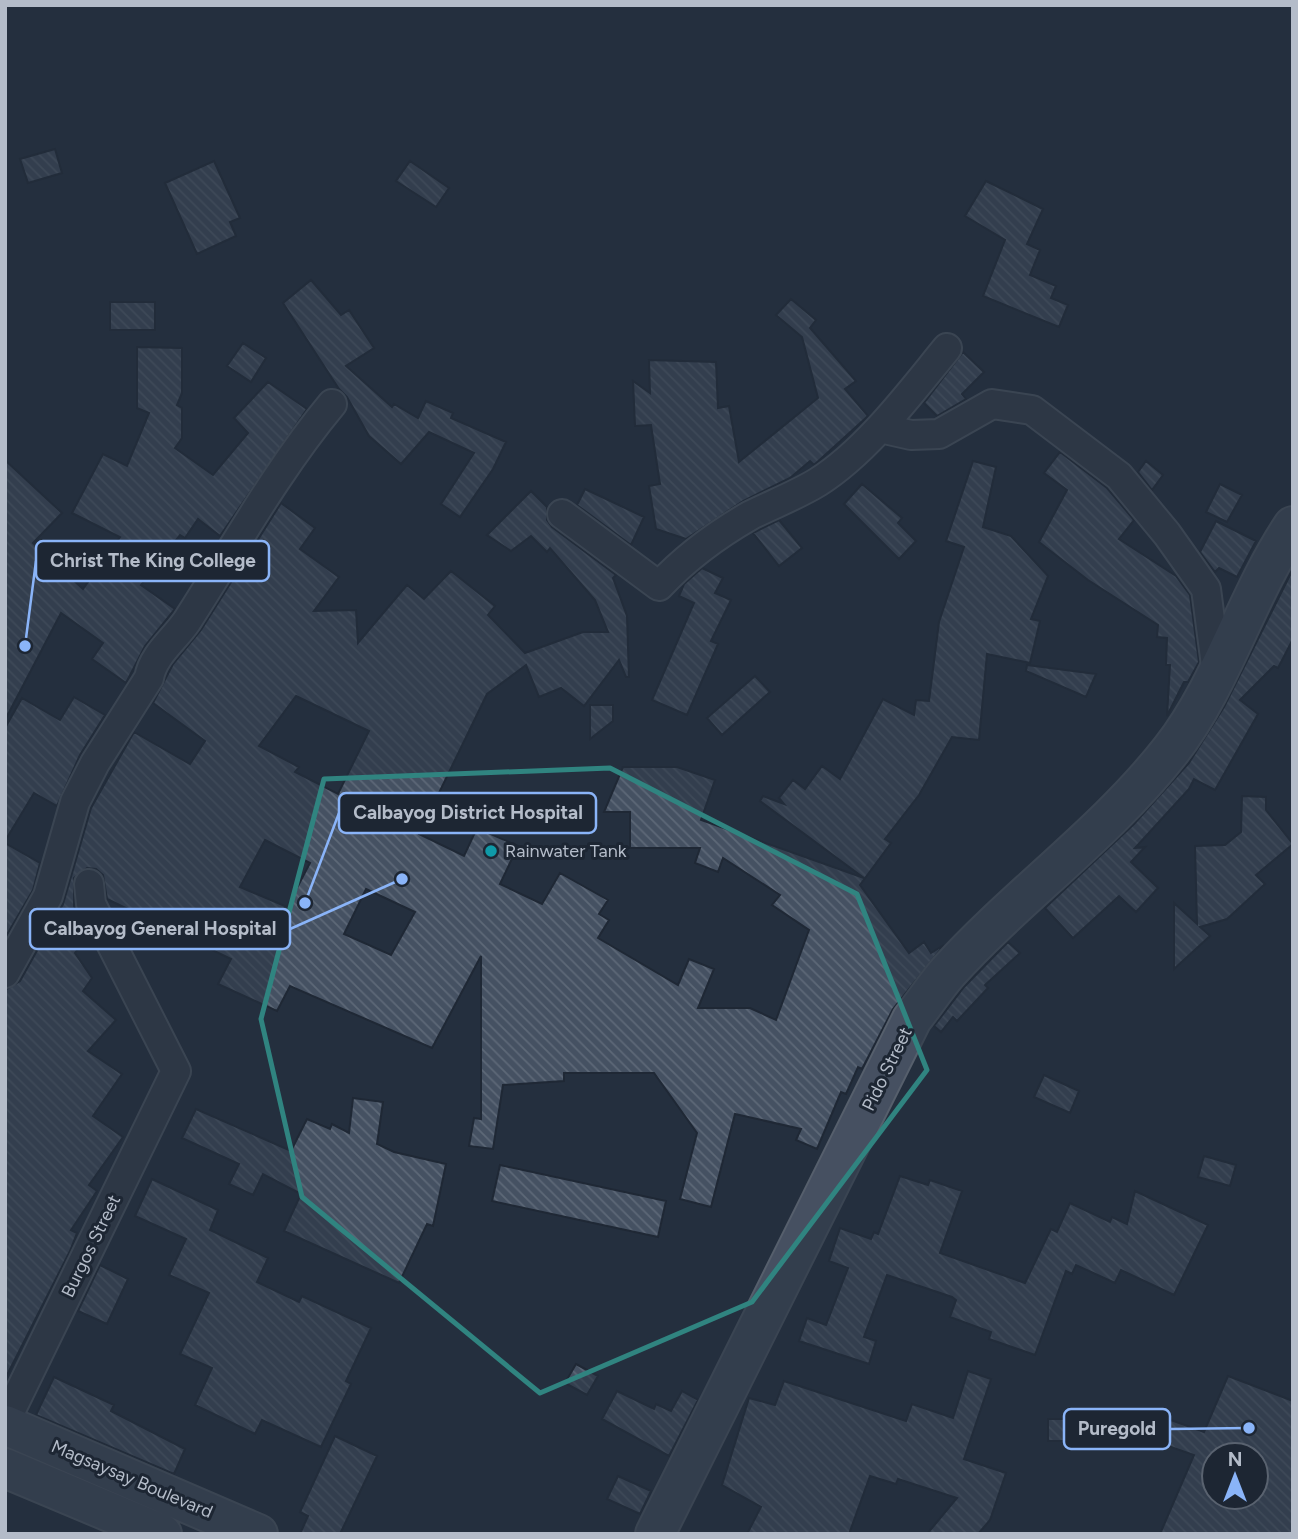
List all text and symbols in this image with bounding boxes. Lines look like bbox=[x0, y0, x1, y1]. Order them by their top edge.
callout: Christ The King College bbox=[36, 541, 269, 581]
text: Christ The King College bbox=[50, 549, 256, 572]
callout: Calbayog District Hospital bbox=[339, 793, 596, 833]
text: Calbayog District Hospital bbox=[353, 801, 583, 824]
place label: Rainwater Tank bbox=[505, 840, 627, 862]
marker: Rainwater Tank bbox=[483, 843, 499, 859]
callout: Calbayog General Hospital bbox=[30, 909, 290, 949]
text: Calbayog General Hospital bbox=[44, 917, 276, 940]
street label: Pido Street bbox=[857, 1023, 917, 1114]
street label: Burgos Street bbox=[57, 1191, 125, 1301]
callout: Puregold bbox=[1064, 1409, 1170, 1449]
text: Puregold bbox=[1078, 1417, 1156, 1440]
street label: Magsaysay Boulevard bbox=[48, 1435, 216, 1523]
north arrow bbox=[1200, 1441, 1270, 1511]
text: N bbox=[1228, 1448, 1242, 1471]

